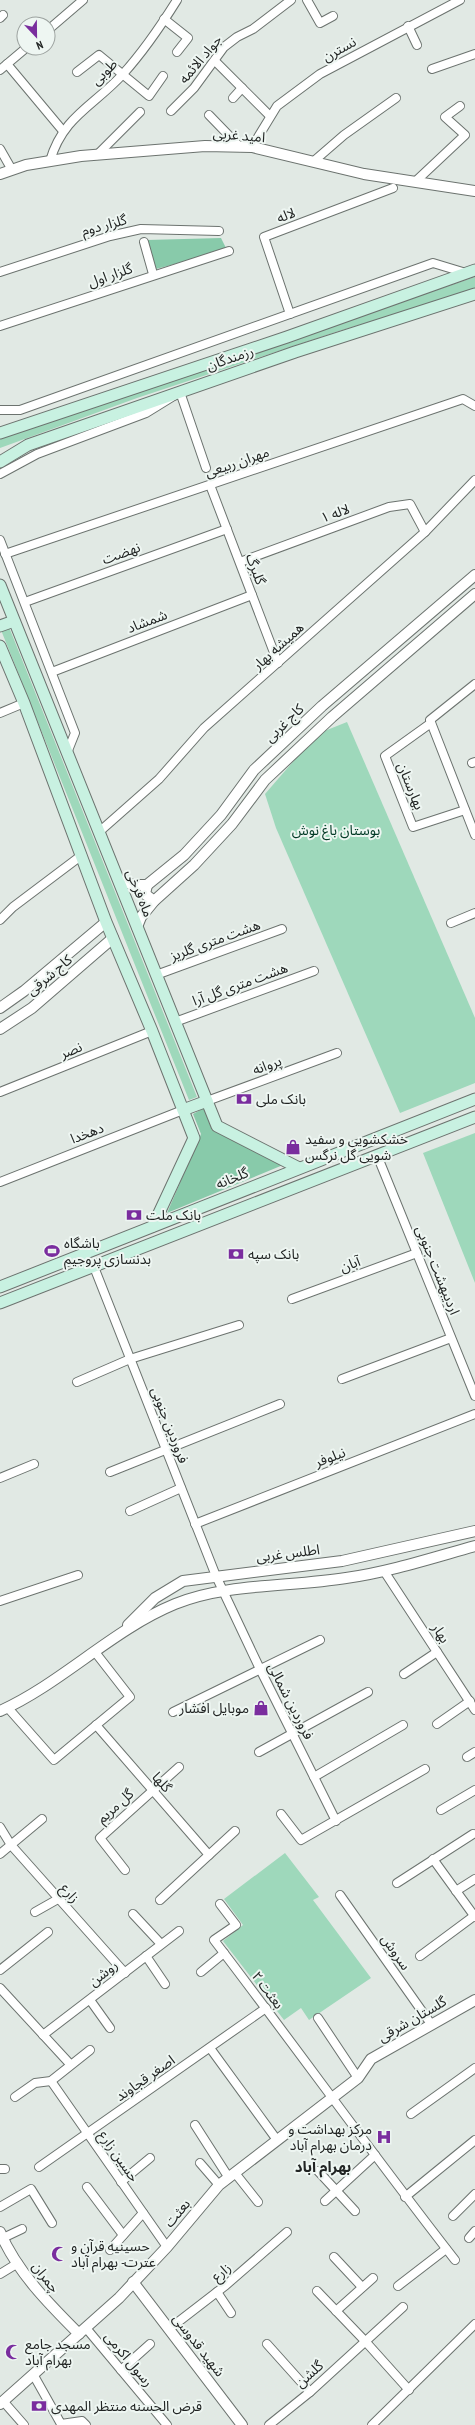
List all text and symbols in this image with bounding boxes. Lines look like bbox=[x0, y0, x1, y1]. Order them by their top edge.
north arrow bbox=[16, 16, 56, 56]
street label: جواد الائمه bbox=[174, 31, 226, 87]
street label: نسترن bbox=[319, 32, 359, 66]
text: N bbox=[34, 38, 45, 53]
street label: طوبی bbox=[87, 55, 121, 89]
street label: امید غربی bbox=[212, 124, 266, 146]
street label: لاله bbox=[274, 203, 298, 227]
street label: گلزار دوم bbox=[79, 210, 129, 242]
street label: گلزار اول bbox=[85, 259, 135, 291]
street label: رزمندگان bbox=[204, 342, 256, 374]
street label: مهران ربیعی bbox=[202, 443, 272, 481]
street label: لاله ۱ bbox=[318, 499, 352, 527]
street label: نهضت bbox=[99, 538, 143, 568]
street label: گلبرگ bbox=[242, 551, 270, 587]
street label: شمشاد bbox=[124, 605, 170, 637]
street label: همیشه بهار bbox=[248, 618, 307, 674]
street label: کاج غربی bbox=[260, 700, 309, 748]
street label: بهارستان bbox=[393, 760, 429, 813]
park label: بوستان باغ نوش bbox=[292, 821, 380, 841]
street label: ماه فرخی bbox=[122, 867, 158, 919]
street label: هشت متری گلریز bbox=[166, 915, 263, 965]
street label: کاج شرقی bbox=[22, 950, 77, 1001]
street label: هشت متری گل آرا bbox=[190, 958, 290, 1010]
street label: نصر bbox=[56, 1037, 85, 1063]
street label: پروانه bbox=[250, 1051, 285, 1080]
bank icon: بانک ملی bbox=[235, 1090, 253, 1108]
place label: بانک ملی bbox=[256, 1090, 306, 1108]
street label: دهخدا bbox=[68, 1118, 107, 1148]
place label: خشکشویی و سفید شویی گل نرگس bbox=[305, 1130, 408, 1164]
shop icon: خشکشویی و سفید شویی گل نرگس bbox=[284, 1138, 302, 1156]
street label: گلخانه bbox=[213, 1163, 251, 1193]
bank icon: بانک ملت bbox=[125, 1206, 143, 1224]
place label: بانک ملت bbox=[146, 1206, 201, 1224]
street label: اردیبهشت جنوبی bbox=[412, 1223, 464, 1317]
place label: باشگاه بدنسازی پروجیم bbox=[64, 1234, 151, 1270]
sports icon: باشگاه بدنسازی پروجیم bbox=[43, 1242, 61, 1260]
bank icon: بانک سپه bbox=[227, 1245, 245, 1263]
place label: بانک سپه bbox=[248, 1245, 299, 1264]
street label: آبان bbox=[337, 1252, 364, 1276]
street label: فروردین جنوبی bbox=[147, 1384, 193, 1466]
street label: نیلوفر bbox=[311, 1443, 348, 1471]
street label: اطلس غربی bbox=[255, 1540, 321, 1566]
street label: بهار bbox=[427, 1619, 454, 1647]
street label: فروردین شمالی bbox=[264, 1660, 318, 1742]
place label: موبایل افشار bbox=[178, 1699, 249, 1717]
shop icon: موبایل افشار bbox=[252, 1699, 270, 1717]
street label: گلها bbox=[148, 1768, 176, 1796]
street label: گل مریم bbox=[93, 1785, 139, 1829]
street label: زارع bbox=[55, 1879, 83, 1908]
street label: سروش bbox=[377, 1931, 415, 1973]
street label: روشن bbox=[85, 1956, 121, 1990]
street label: بعثت ۲ bbox=[248, 1968, 288, 2013]
street label: گلستان شرقی bbox=[374, 1992, 450, 2046]
street label: اصغر قجاوند bbox=[112, 2051, 178, 2105]
place label: مرکز بهداشت و درمان بهرام آباد bbox=[288, 2120, 372, 2156]
street label: حسین زارع bbox=[93, 2127, 143, 2186]
hospital icon: مرکز بهداشت و درمان بهرام آباد bbox=[375, 2128, 393, 2146]
district label: بهرام آباد bbox=[295, 2157, 351, 2178]
street label: بعثت bbox=[160, 2195, 194, 2231]
place label: حسینیه قرآن و عترت- بهرام آباد bbox=[71, 2237, 156, 2273]
mosque icon: حسینیه قرآن و عترت- بهرام آباد bbox=[50, 2245, 68, 2263]
street label: چمران bbox=[27, 2258, 64, 2297]
street label: زارع bbox=[207, 2259, 236, 2287]
street label: شهید قدوسی bbox=[169, 2310, 229, 2380]
street label: رسول اکرمی bbox=[101, 2328, 157, 2390]
place label: مسجد جامع بهرام آباد bbox=[25, 2335, 91, 2371]
mosque icon: مسجد جامع بهرام آباد bbox=[4, 2343, 22, 2361]
street label: گلشن bbox=[291, 2356, 327, 2391]
bank icon: قرض الحسنه منتظر المهدی bbox=[30, 2397, 48, 2415]
place label: قرض الحسنه منتظر المهدی bbox=[51, 2397, 202, 2415]

